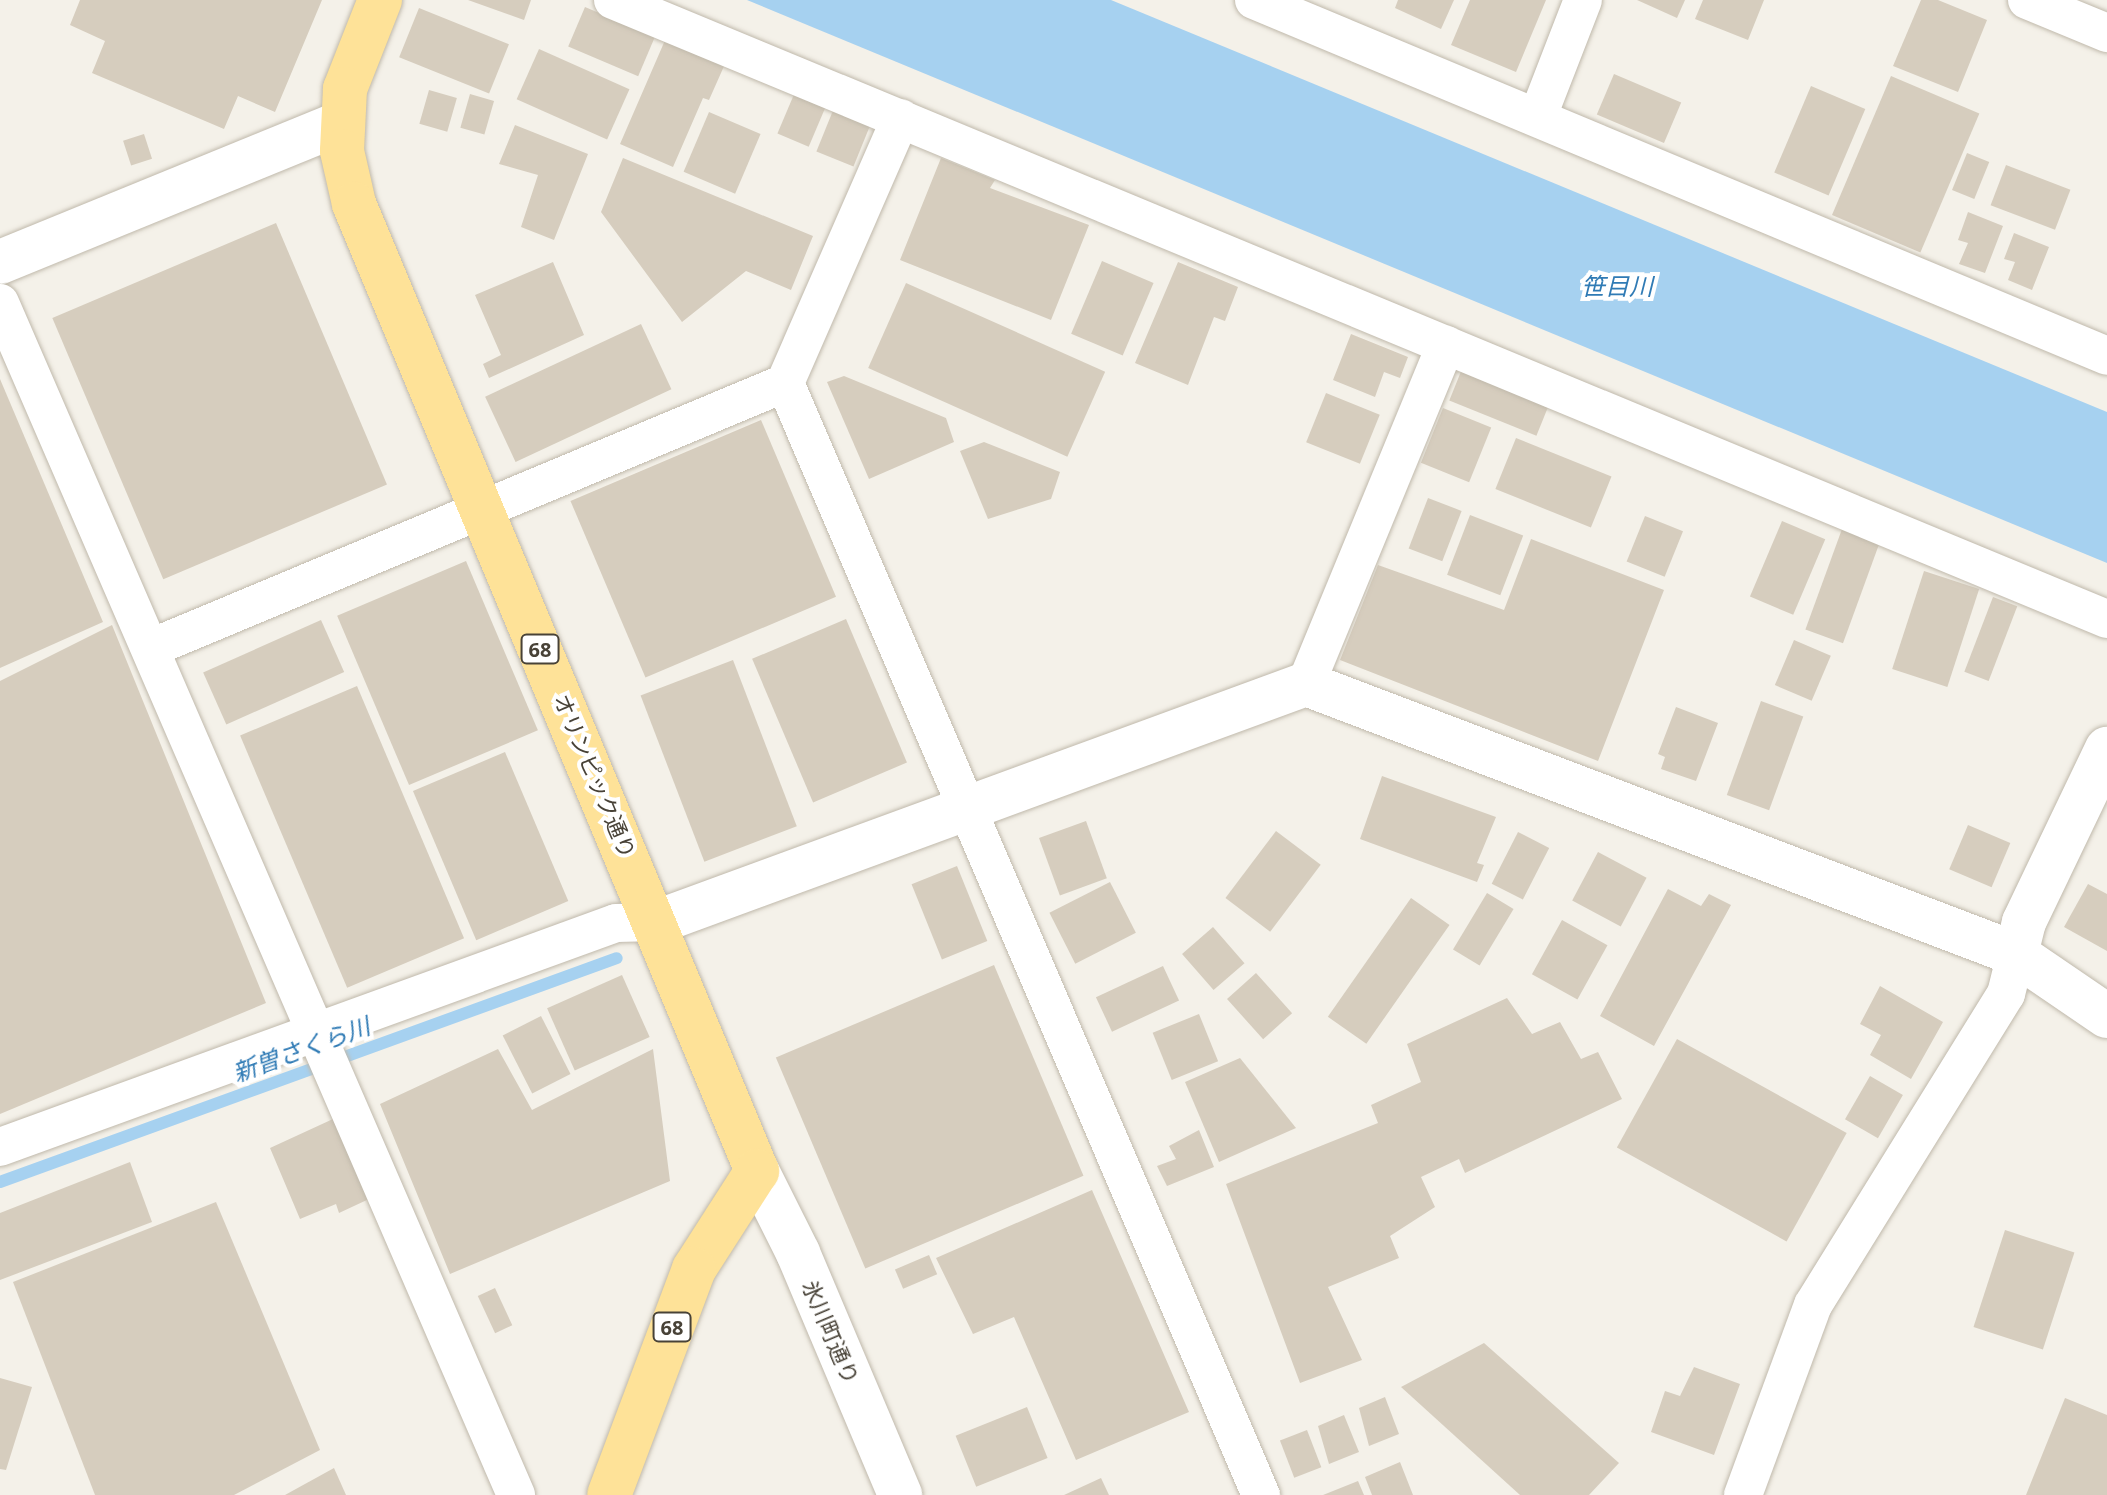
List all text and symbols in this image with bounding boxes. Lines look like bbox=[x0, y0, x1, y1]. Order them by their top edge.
water label: 笹目川 bbox=[1581, 272, 1653, 300]
road number: 68 bbox=[520, 633, 560, 665]
street label: オリンピック通り bbox=[548, 690, 642, 862]
water label: 新曽さくら川 bbox=[228, 1011, 374, 1087]
street label: 氷川町通り bbox=[797, 1276, 865, 1388]
road number: 68 bbox=[652, 1311, 692, 1343]

